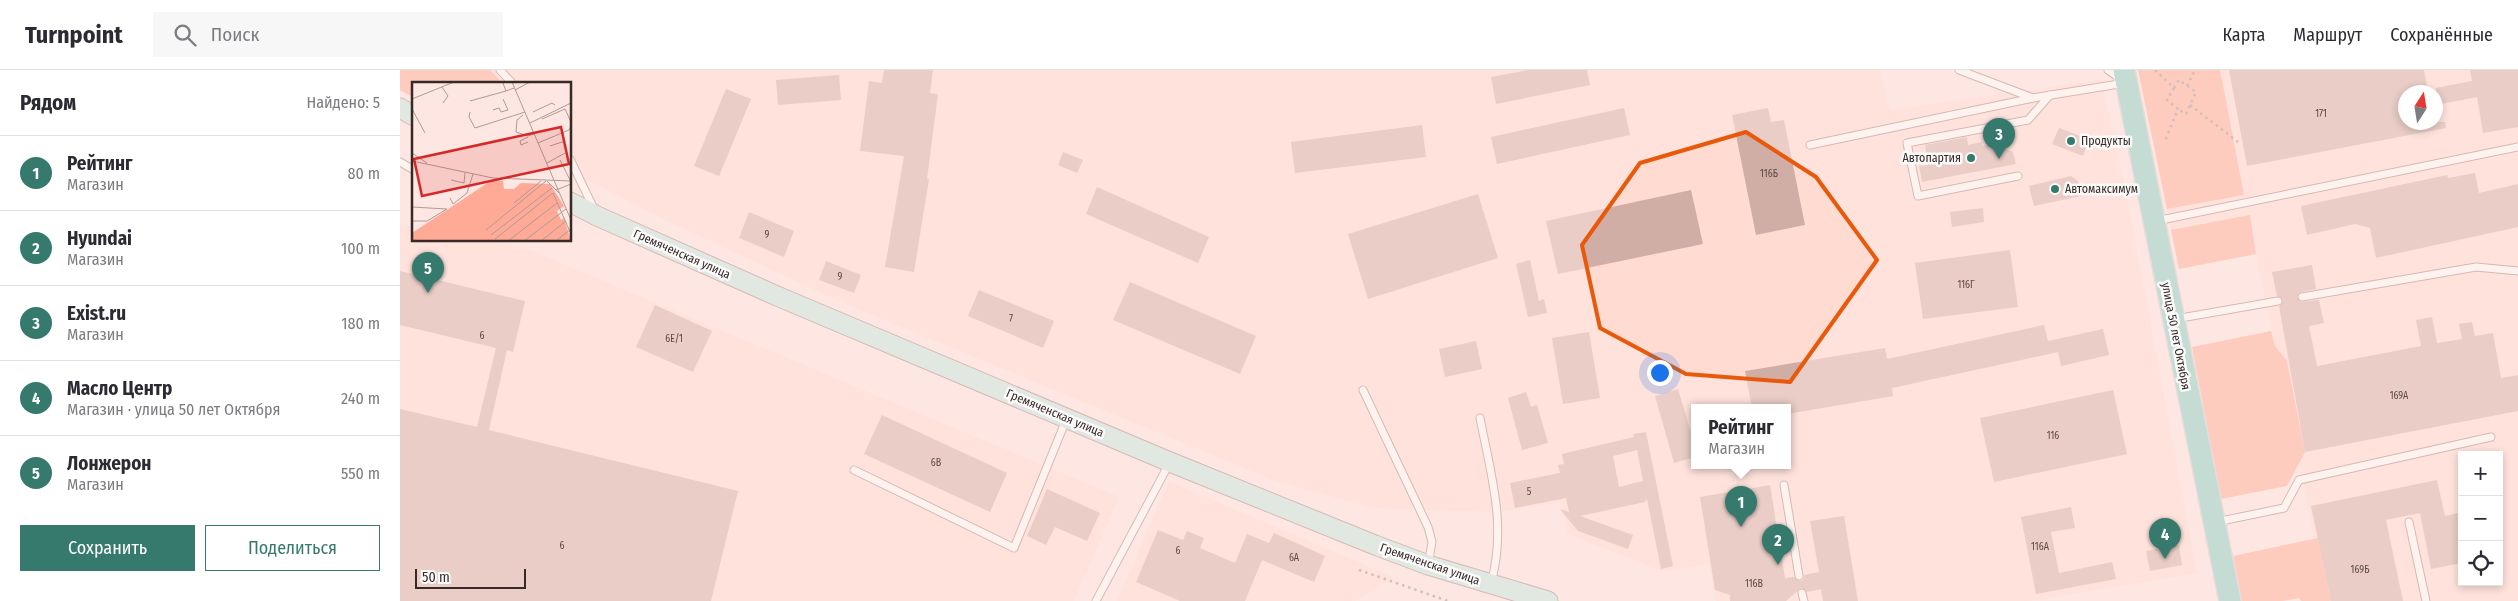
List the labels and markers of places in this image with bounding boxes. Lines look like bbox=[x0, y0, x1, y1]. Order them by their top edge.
pin: 3 bbox=[1983, 118, 2015, 159]
place label: Продукты bbox=[2081, 134, 2131, 148]
marker: Продукты bbox=[2065, 135, 2077, 147]
place label: Автопартия bbox=[1902, 151, 1961, 165]
marker: Автопартия bbox=[1965, 152, 1977, 164]
place label: Автомаксимум bbox=[2065, 182, 2138, 196]
marker: Автомаксимум bbox=[2049, 183, 2061, 195]
pin: 5 bbox=[412, 252, 444, 293]
pin: 1 bbox=[1725, 486, 1757, 527]
pin: 4 bbox=[2149, 518, 2181, 559]
pin: 2 bbox=[1762, 524, 1794, 565]

